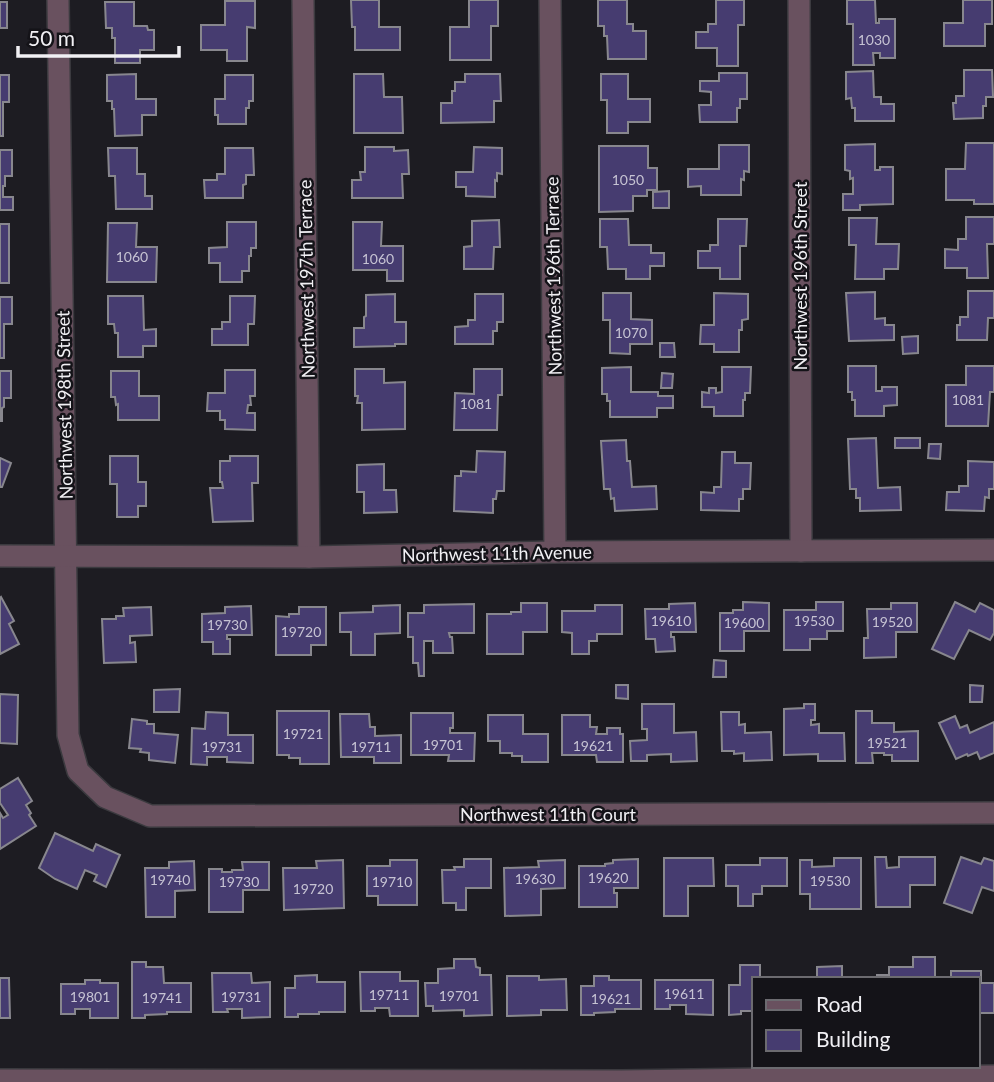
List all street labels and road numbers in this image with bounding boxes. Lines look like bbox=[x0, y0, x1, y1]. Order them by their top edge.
street label: Northwest 196th Terrace bbox=[540, 176, 566, 376]
street label: Northwest 197th Terrace bbox=[293, 179, 319, 379]
street label: Northwest 196th Street bbox=[789, 181, 811, 370]
street label: Northwest 198th Street bbox=[51, 310, 77, 500]
street label: Northwest 11th Avenue bbox=[402, 540, 592, 566]
street label: Northwest 11th Court bbox=[460, 803, 637, 825]

